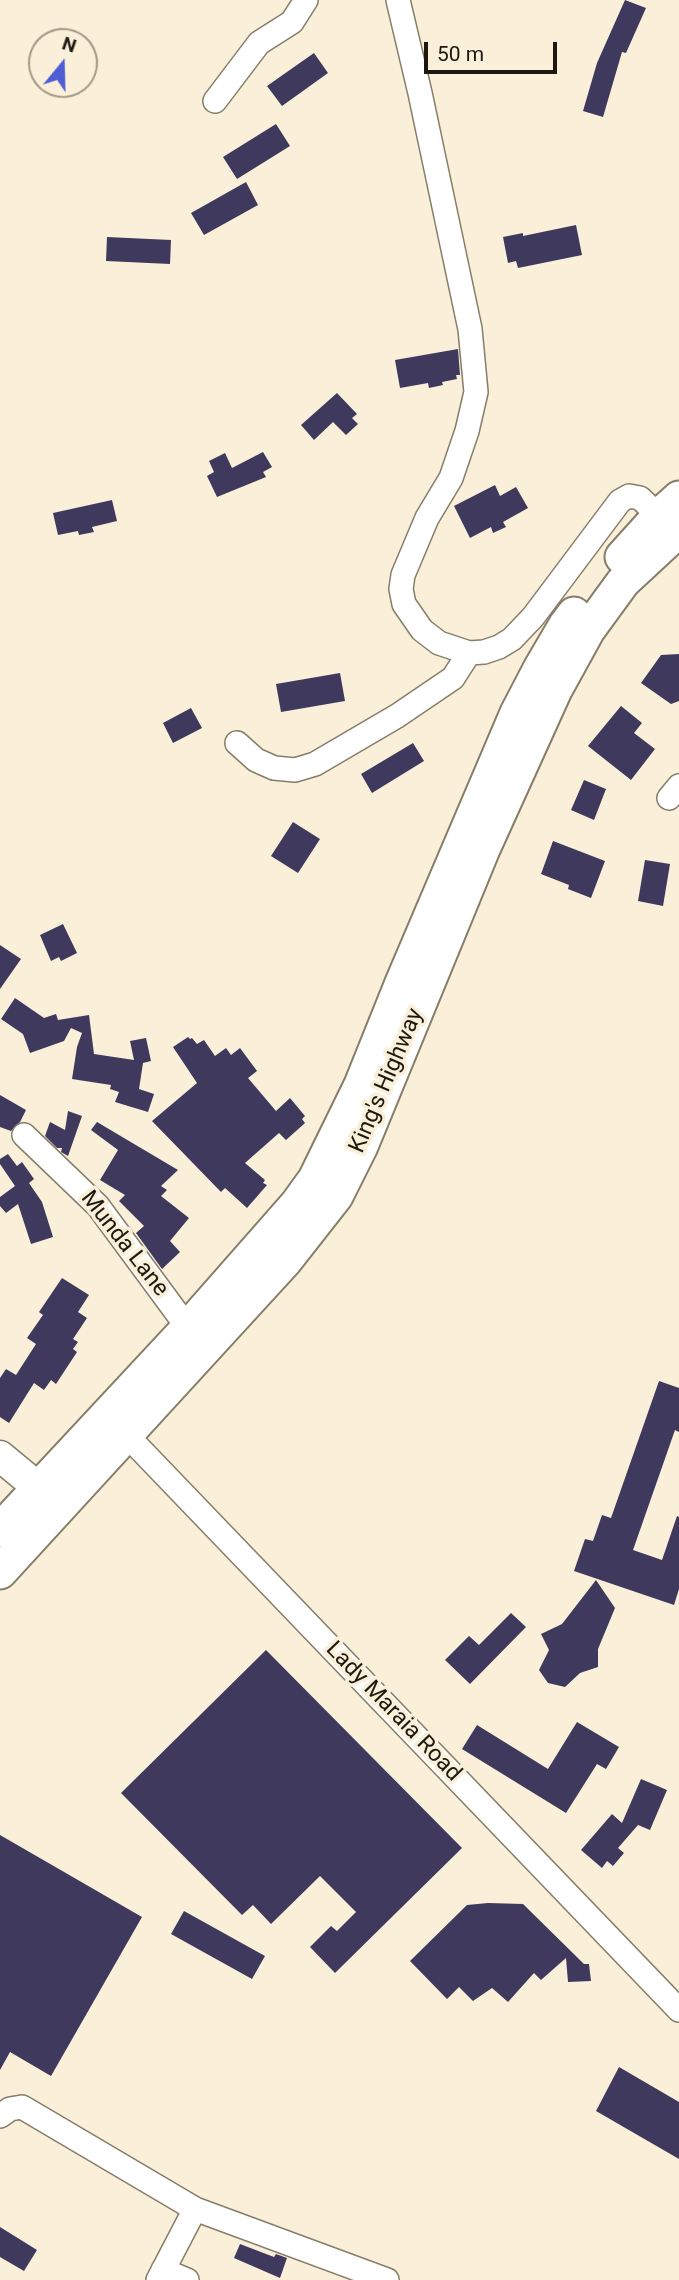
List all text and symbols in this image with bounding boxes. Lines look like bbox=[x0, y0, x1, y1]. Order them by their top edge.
north arrow bbox=[28, 28, 98, 98]
scale bar bbox=[427, 28, 560, 72]
text: N bbox=[59, 32, 79, 58]
text: 50 m bbox=[437, 42, 484, 66]
street label: King's Highway bbox=[344, 1005, 430, 1157]
street label: Munda Lane bbox=[74, 1186, 174, 1302]
street label: Lady Maraia Road bbox=[319, 1636, 467, 1788]

